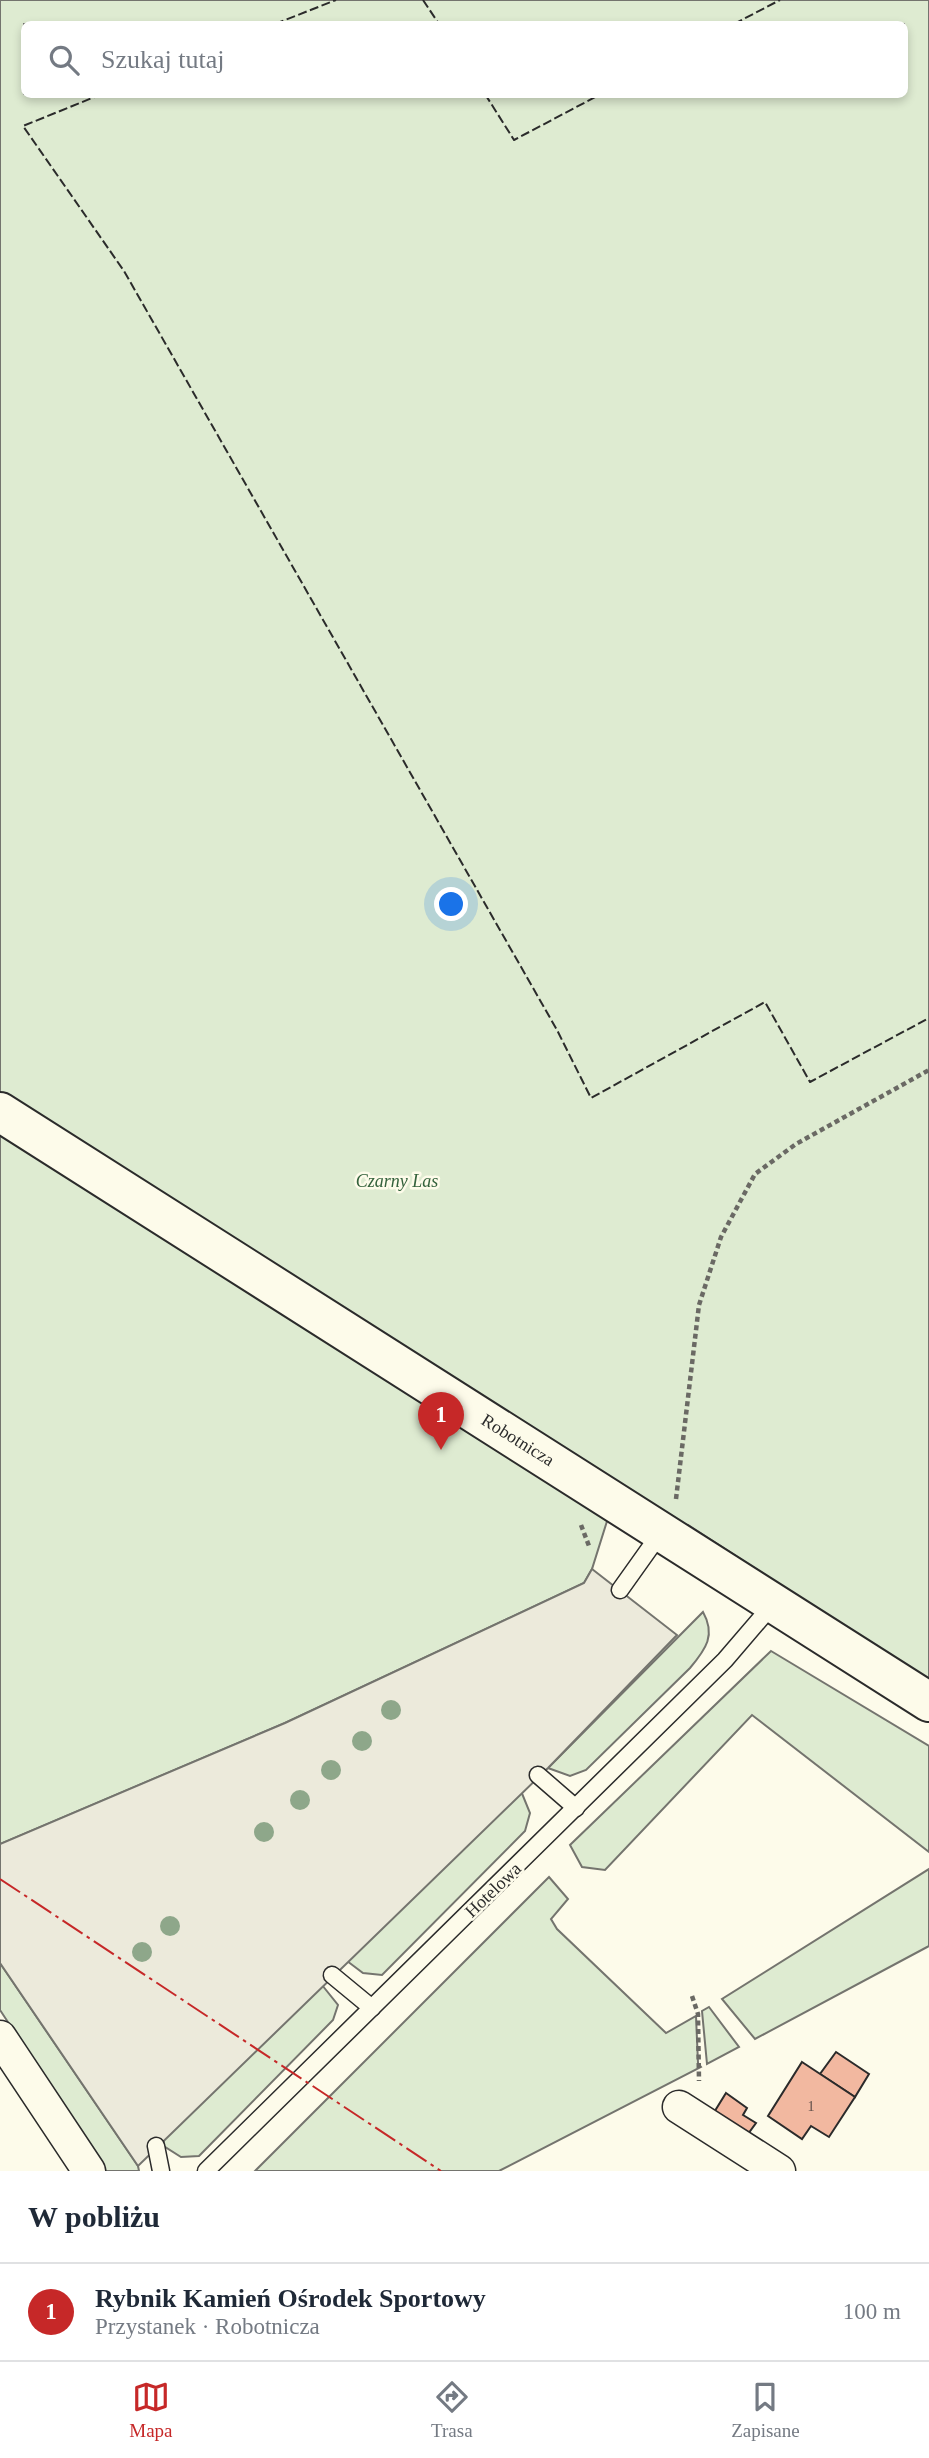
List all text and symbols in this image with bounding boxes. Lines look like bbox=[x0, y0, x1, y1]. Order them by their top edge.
search box bbox=[21, 21, 908, 98]
icon: search bbox=[45, 41, 83, 79]
text: Szukaj tutaj bbox=[101, 45, 224, 74]
your location bbox=[434, 887, 468, 921]
park label: Czarny Las bbox=[356, 1171, 438, 1191]
pin: 1 bbox=[418, 1392, 464, 1450]
street label: Robotnicza bbox=[478, 1410, 558, 1470]
street label: Hotelowa bbox=[461, 1858, 525, 1922]
house number: 1 bbox=[808, 2099, 815, 2114]
text: W pobliżu bbox=[28, 2200, 160, 2233]
text: Rybnik Kamień Ośrodek Sportowy bbox=[95, 2284, 486, 2313]
text: 1 bbox=[45, 2299, 57, 2324]
text: 100 m bbox=[843, 2299, 901, 2324]
text: Przystanek · Robotnicza bbox=[95, 2314, 320, 2339]
tab: Mapa bbox=[129, 2378, 173, 2442]
tab: Trasa bbox=[431, 2378, 473, 2442]
tab: Zapisane bbox=[731, 2378, 800, 2442]

